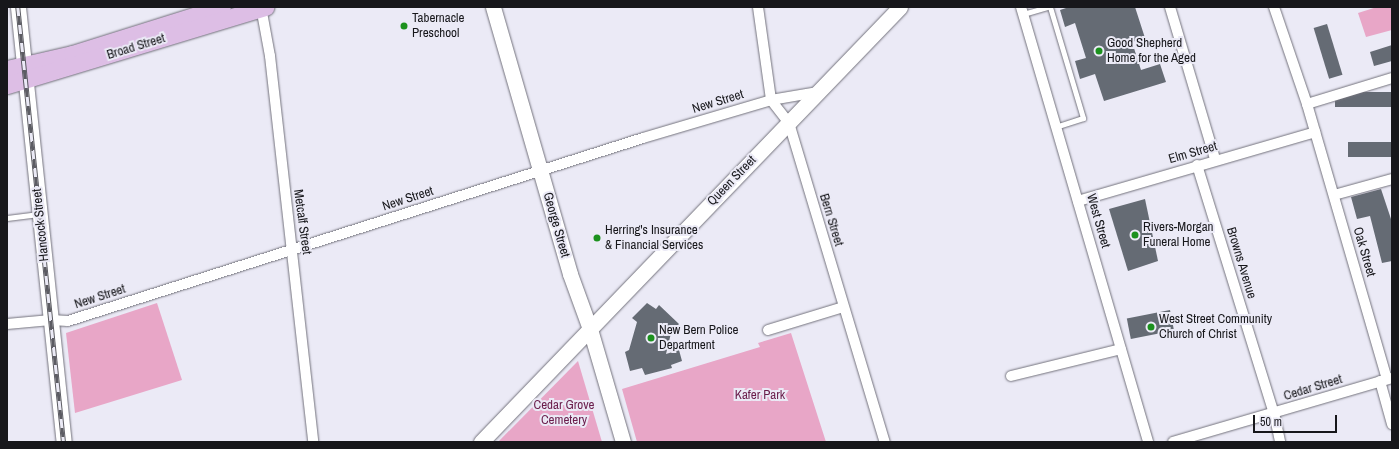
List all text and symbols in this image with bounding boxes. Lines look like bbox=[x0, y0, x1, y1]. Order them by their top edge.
place label: Tabernacle Preschool bbox=[412, 11, 464, 42]
marker: Tabernacle Preschool bbox=[399, 21, 409, 31]
street label: Broad Street bbox=[105, 31, 167, 63]
place label: Good Shepherd Home for the Aged bbox=[1107, 36, 1196, 67]
marker: Good Shepherd Home for the Aged bbox=[1094, 46, 1104, 56]
street label: New Street bbox=[691, 87, 745, 117]
street label: Elm Street bbox=[1167, 139, 1219, 167]
street label: Queen Street bbox=[704, 153, 760, 209]
street label: New Street bbox=[381, 183, 435, 215]
street label: Hancock Street bbox=[29, 188, 53, 262]
street label: Metcalf Street bbox=[290, 188, 314, 256]
street label: George Street bbox=[539, 191, 573, 259]
street label: Bern Street bbox=[816, 192, 846, 248]
street label: West Street bbox=[1083, 192, 1113, 250]
place label: Rivers-Morgan Funeral Home bbox=[1143, 220, 1213, 251]
place label: Herring's Insurance & Financial Services bbox=[605, 223, 703, 254]
street label: Browns Avenue bbox=[1223, 225, 1259, 301]
street label: Oak Street bbox=[1349, 225, 1379, 279]
marker: Rivers-Morgan Funeral Home bbox=[1130, 230, 1140, 240]
marker: Herring's Insurance & Financial Services bbox=[592, 233, 602, 243]
street label: New Street bbox=[73, 281, 127, 313]
place label: West Street Community Church of Christ bbox=[1159, 312, 1272, 343]
marker: West Street Community Church of Christ bbox=[1146, 322, 1156, 332]
place label: New Bern Police Department bbox=[659, 323, 738, 354]
marker: New Bern Police Department bbox=[646, 333, 656, 343]
street label: Cedar Street bbox=[1282, 372, 1344, 404]
park label: Kafer Park bbox=[735, 387, 785, 403]
park label: Cedar Grove Cemetery bbox=[533, 398, 595, 429]
scale bar bbox=[1255, 407, 1339, 433]
text: 50 m bbox=[1260, 414, 1282, 430]

